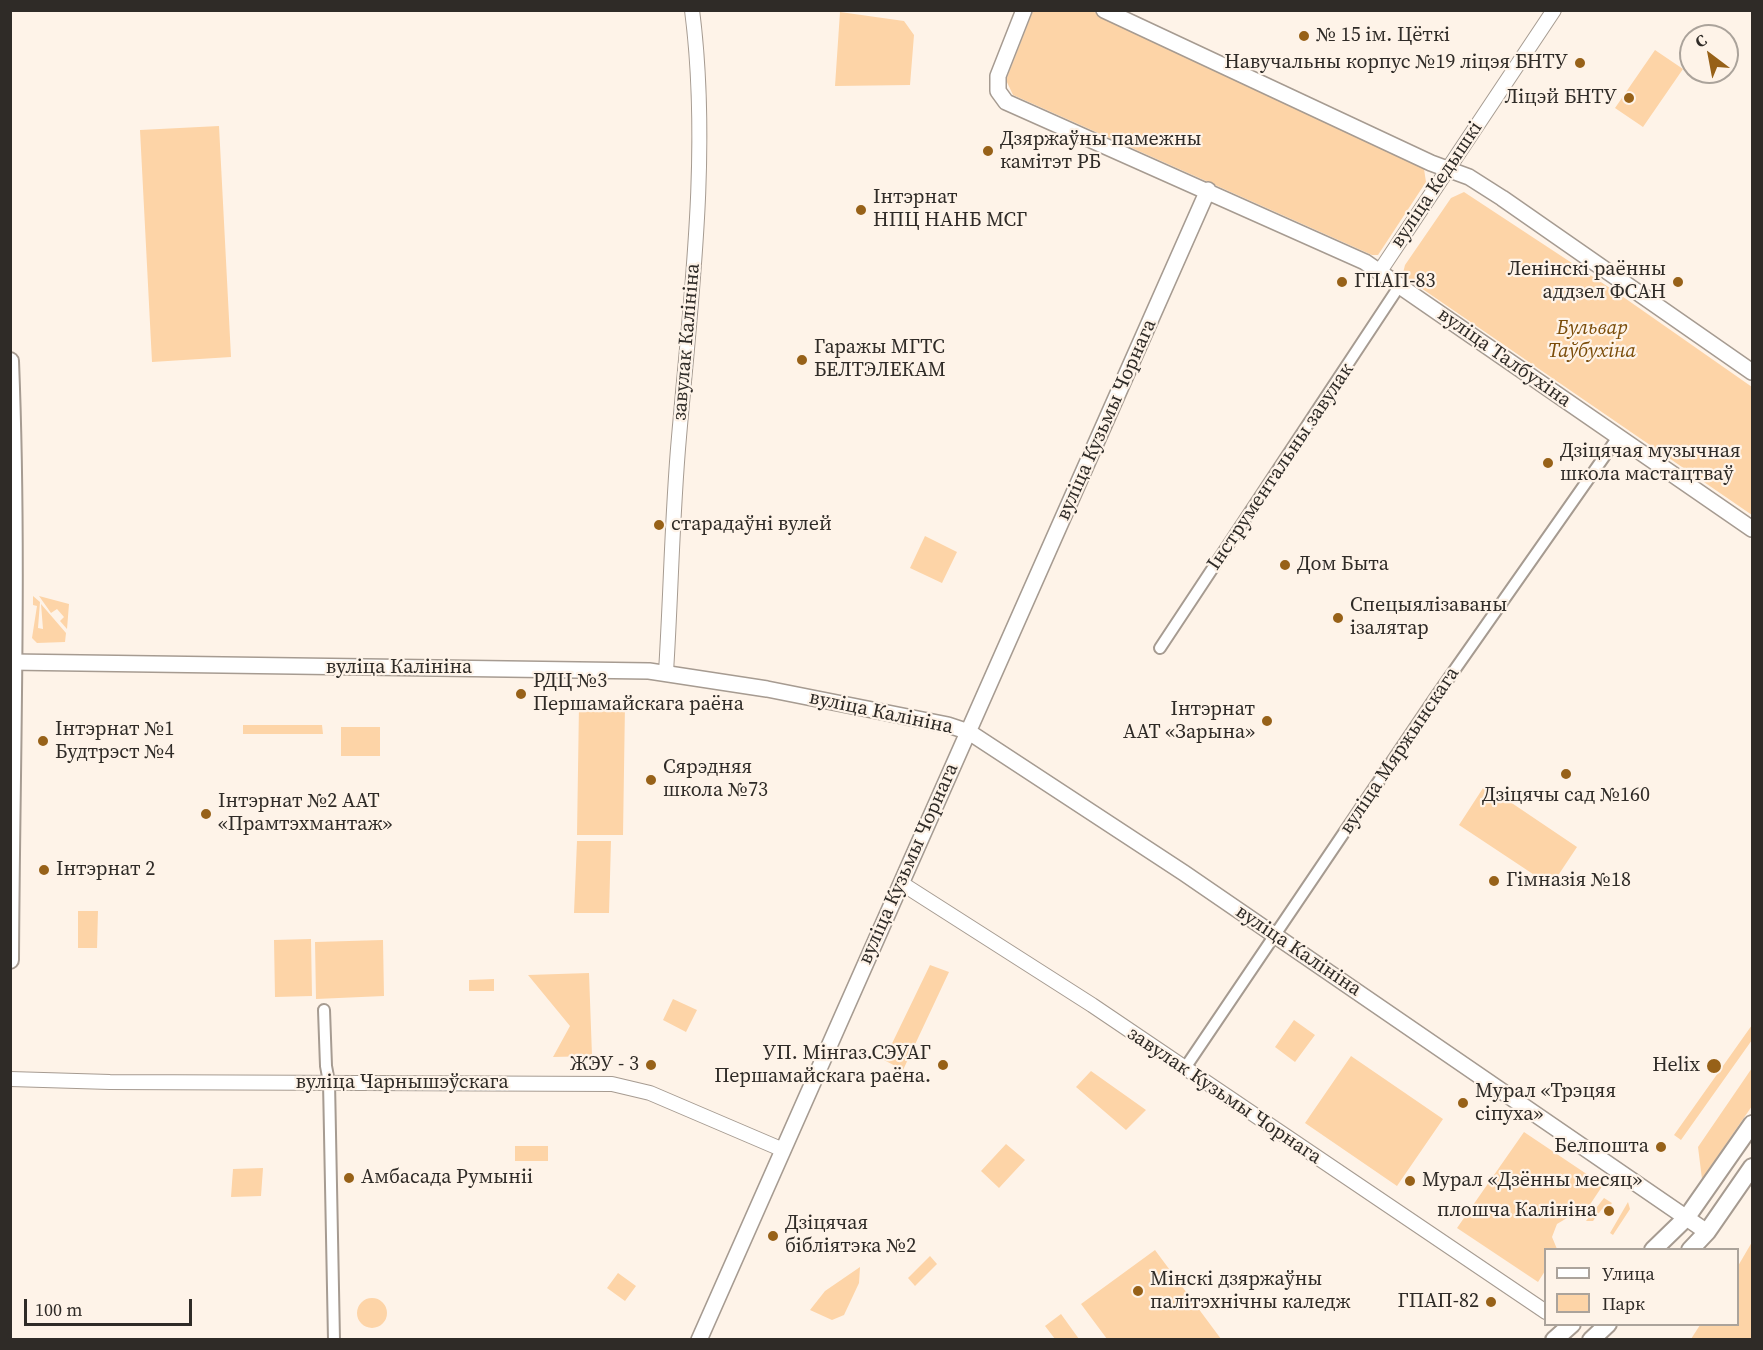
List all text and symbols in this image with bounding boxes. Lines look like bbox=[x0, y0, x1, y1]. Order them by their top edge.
place label: № 15 ім. Цёткі bbox=[1316, 24, 1450, 48]
north arrow bbox=[1679, 24, 1739, 84]
text: С bbox=[1690, 28, 1711, 52]
marker: № 15 ім. Цёткі bbox=[1297, 29, 1311, 43]
place label: Навучальны корпус №19 ліцэя БНТУ bbox=[1224, 51, 1568, 75]
marker: Навучальны корпус №19 ліцэя БНТУ bbox=[1573, 56, 1587, 70]
place label: Ліцэй БНТУ bbox=[1504, 86, 1617, 110]
marker: Ліцэй БНТУ bbox=[1622, 91, 1636, 105]
street label: вуліца Кедышкі bbox=[1386, 117, 1488, 253]
place label: Дзяржаўны памежны камітэт РБ bbox=[1000, 128, 1202, 175]
marker: Дзяржаўны памежны камітэт РБ bbox=[981, 144, 995, 158]
place label: Інтэрнат НПЦ НАНБ МСГ bbox=[873, 186, 1027, 233]
marker: Інтэрнат НПЦ НАНБ МСГ bbox=[854, 203, 868, 217]
place label: Ленінскі раённы аддзел ФСАН bbox=[1507, 258, 1666, 305]
street label: завулак Калініна bbox=[668, 262, 706, 422]
place label: ГПАП-83 bbox=[1354, 270, 1436, 294]
marker: ГПАП-83 bbox=[1335, 275, 1349, 289]
marker: Ленінскі раённы аддзел ФСАН bbox=[1671, 275, 1685, 289]
street label: вуліца Талбухіна bbox=[1433, 303, 1575, 413]
street label: вуліца Кузьмы Чорнага bbox=[1052, 316, 1162, 524]
park label: Бульвар Таўбухіна bbox=[1548, 317, 1636, 364]
place label: Гаражы МГТС БЕЛТЭЛЕКАМ bbox=[814, 336, 946, 383]
marker: Гаражы МГТС БЕЛТЭЛЕКАМ bbox=[795, 353, 809, 367]
street label: Інструментальны завулак bbox=[1203, 359, 1359, 575]
place label: Дзіцячая музычная школа мастацтваў bbox=[1560, 440, 1741, 487]
marker: Дзіцячая музычная школа мастацтваў bbox=[1541, 456, 1555, 470]
place label: старадаўні вулей bbox=[671, 513, 832, 537]
marker: старадаўні вулей bbox=[652, 518, 666, 532]
place label: Дом Быта bbox=[1297, 553, 1389, 577]
marker: Дом Быта bbox=[1278, 558, 1292, 572]
place label: Спецыялізаваны ізалятар bbox=[1350, 594, 1507, 641]
marker: Спецыялізаваны ізалятар bbox=[1331, 611, 1345, 625]
street label: вуліца Калініна bbox=[326, 656, 472, 680]
street label: вуліца Мяржынскага bbox=[1335, 663, 1465, 839]
place label: РДЦ №3 Першамайскага раёна bbox=[533, 670, 744, 717]
street label: вуліца Калініна bbox=[807, 686, 955, 740]
marker: РДЦ №3 Першамайскага раёна bbox=[514, 687, 528, 701]
place label: Інтэрнат ААТ «Зарына» bbox=[1123, 698, 1255, 745]
marker: Інтэрнат ААТ «Зарына» bbox=[1260, 714, 1274, 728]
place label: Інтэрнат №1 Будтрэст №4 bbox=[55, 718, 174, 765]
marker: Інтэрнат №1 Будтрэст №4 bbox=[36, 734, 50, 748]
place label: Сярэдняя школа №73 bbox=[663, 756, 768, 803]
street label: вуліца Кузьмы Чорнага bbox=[854, 760, 964, 968]
marker: Дзіцячы сад №160 bbox=[1559, 767, 1573, 781]
marker: Сярэдняя школа №73 bbox=[644, 773, 658, 787]
place label: Дзіцячы сад №160 bbox=[1482, 784, 1650, 808]
place label: Інтэрнат №2 ААТ «Прамтэхмантаж» bbox=[218, 790, 392, 837]
marker: Інтэрнат №2 ААТ «Прамтэхмантаж» bbox=[199, 807, 213, 821]
place label: Інтэрнат 2 bbox=[56, 858, 155, 882]
marker: Інтэрнат 2 bbox=[37, 863, 51, 877]
place label: Гімназія №18 bbox=[1506, 869, 1631, 893]
marker: Гімназія №18 bbox=[1487, 874, 1501, 888]
street label: вуліца Калініна bbox=[1231, 900, 1365, 1002]
street label: завулак Кузьмы Чорнага bbox=[1122, 1022, 1326, 1170]
place label: УП. Мінгаз.СЭУАГ Першамайскага раёна. bbox=[714, 1042, 931, 1089]
place label: ЖЭУ - 3 bbox=[570, 1053, 639, 1077]
place label: Helix bbox=[1652, 1054, 1700, 1078]
marker: Helix bbox=[1705, 1057, 1723, 1075]
marker: ЖЭУ - 3 bbox=[644, 1058, 658, 1072]
marker: УП. Мінгаз.СЭУАГ Першамайскага раёна. bbox=[936, 1058, 950, 1072]
street label: вуліца Чарнышэўскага bbox=[295, 1071, 509, 1095]
place label: Мурал «Трэцяя сіпуха» bbox=[1475, 1080, 1616, 1127]
marker: Мурал «Трэцяя сіпуха» bbox=[1456, 1096, 1470, 1110]
place label: Белпошта bbox=[1554, 1135, 1649, 1159]
marker: Белпошта bbox=[1654, 1140, 1668, 1154]
place label: Амбасада Румыніі bbox=[361, 1166, 533, 1190]
place label: Мурал «Дзённы месяц» bbox=[1422, 1169, 1642, 1193]
marker: Амбасада Румыніі bbox=[342, 1171, 356, 1185]
marker: Мурал «Дзённы месяц» bbox=[1403, 1174, 1417, 1188]
place label: плошча Калініна bbox=[1437, 1199, 1597, 1223]
marker: плошча Калініна bbox=[1602, 1204, 1616, 1218]
place label: Дзіцячая бібліятэка №2 bbox=[785, 1212, 916, 1259]
marker: Дзіцячая бібліятэка №2 bbox=[766, 1229, 780, 1243]
legend bbox=[1544, 1248, 1739, 1326]
text: Улица bbox=[1602, 1261, 1655, 1286]
place label: Мінскі дзяржаўны палітэхнічны каледж bbox=[1150, 1268, 1351, 1315]
marker: Мінскі дзяржаўны палітэхнічны каледж bbox=[1131, 1284, 1145, 1298]
scale bar bbox=[27, 1287, 195, 1325]
place label: ГПАП-82 bbox=[1397, 1290, 1479, 1314]
text: Парк bbox=[1602, 1291, 1645, 1316]
marker: ГПАП-82 bbox=[1484, 1295, 1498, 1309]
text: 100 m bbox=[35, 1297, 82, 1322]

